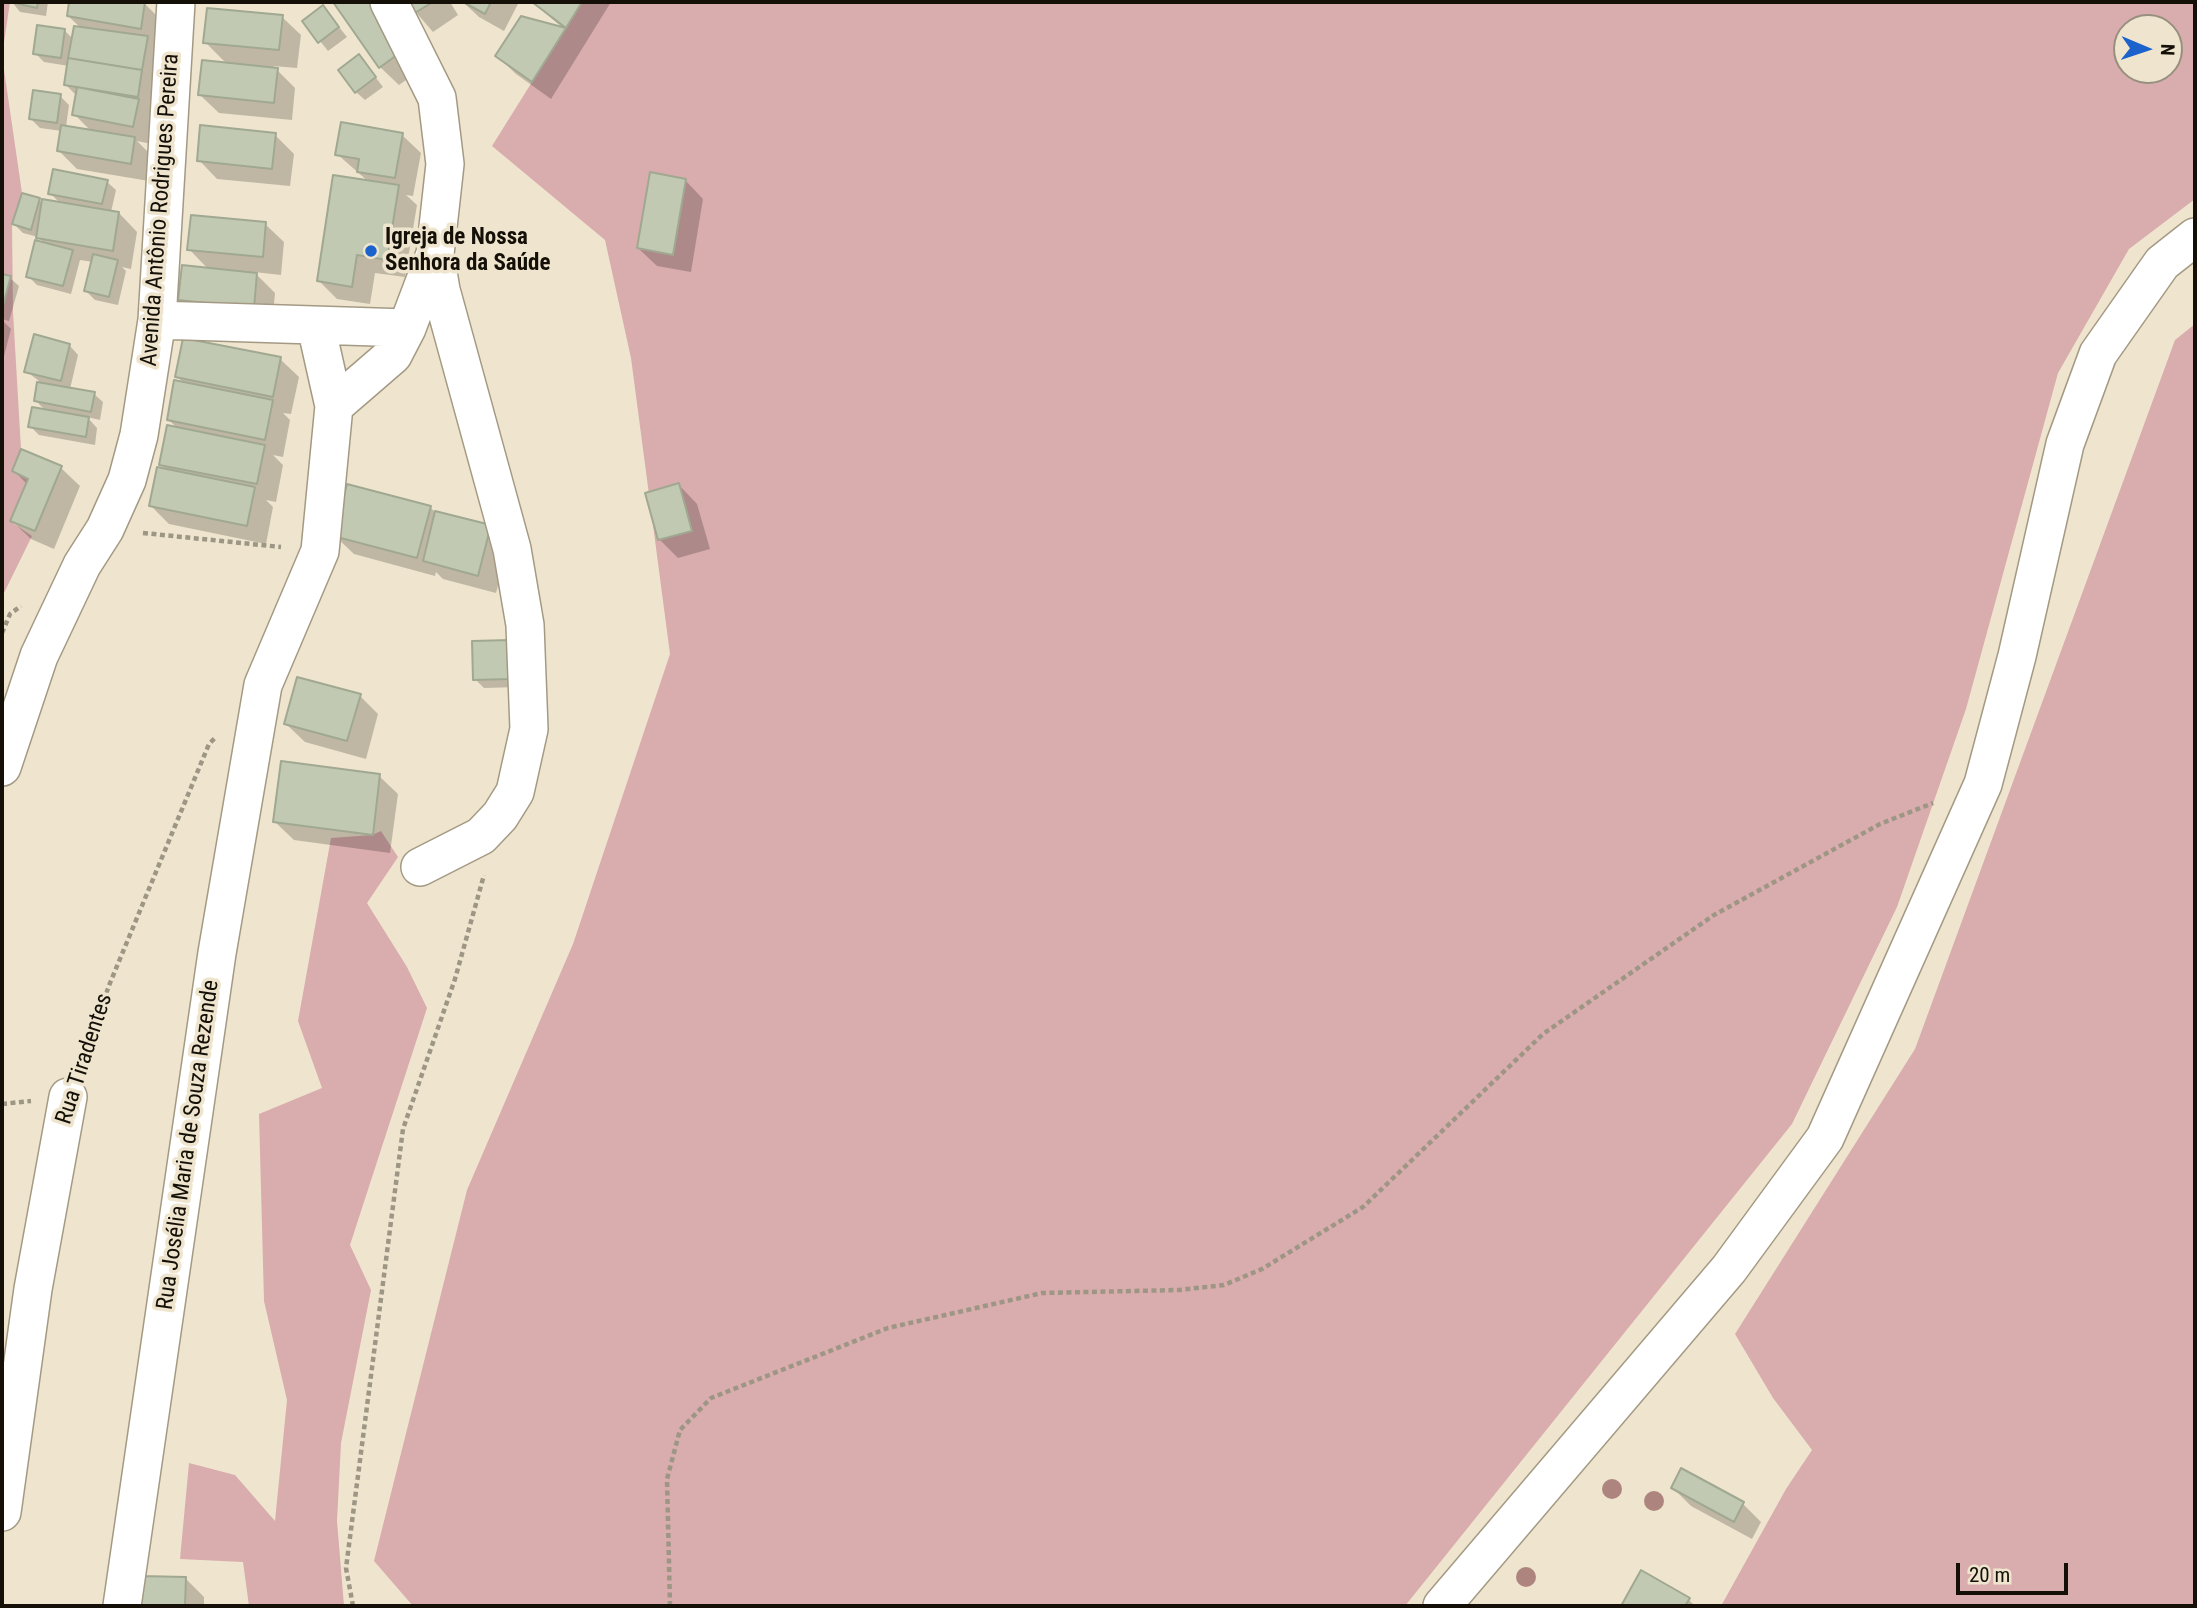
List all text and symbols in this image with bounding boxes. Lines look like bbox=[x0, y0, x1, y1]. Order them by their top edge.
north arrow bbox=[2113, 14, 2183, 84]
text: N bbox=[2156, 43, 2179, 56]
street label: Avenida Antônio Rodrigues Pereira bbox=[136, 53, 186, 367]
place label: Igreja de Nossa Senhora da Saúde bbox=[385, 224, 550, 278]
marker: Igreja de Nossa Senhora da Saúde bbox=[363, 243, 379, 259]
street label: Rua Josélia Maria de Souza Rezende bbox=[152, 978, 226, 1312]
street label: Rua Tiradentes bbox=[51, 990, 119, 1128]
scale bar bbox=[1959, 1548, 2071, 1592]
text: 20 m bbox=[1969, 1563, 2010, 1587]

